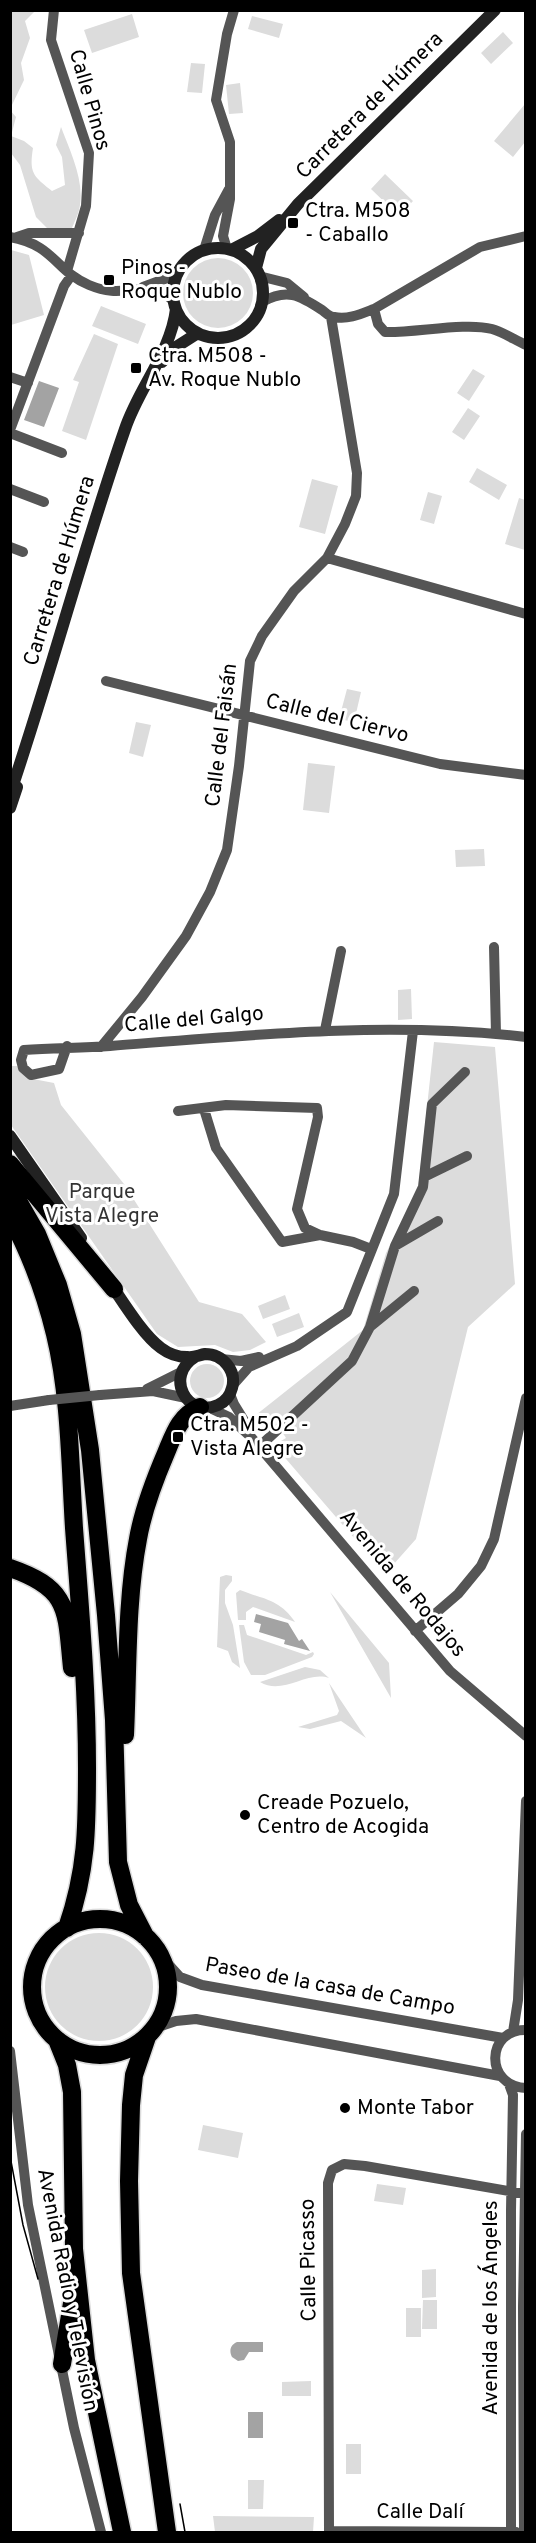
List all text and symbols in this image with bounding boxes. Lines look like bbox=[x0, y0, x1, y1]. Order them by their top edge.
street label: Carretera de Húmera bbox=[291, 27, 449, 185]
street label: Calle Pinos bbox=[62, 46, 116, 154]
place label: Ctra. M508 - Caballo bbox=[305, 198, 410, 249]
marker: Ctra. M508 - Caballo bbox=[286, 216, 300, 230]
place label: Pinos - Roque Nublo bbox=[121, 255, 242, 306]
marker: Pinos - Roque Nublo bbox=[102, 273, 116, 287]
place label: Ctra. M508 - Av. Roque Nublo bbox=[148, 343, 301, 394]
marker: Ctra. M508 - Av. Roque Nublo bbox=[129, 361, 143, 375]
street label: Carretera de Húmera bbox=[18, 473, 102, 669]
street label: Calle del Faisán bbox=[200, 662, 244, 808]
street label: Calle del Ciervo bbox=[263, 688, 411, 750]
street label: Calle del Galgo bbox=[123, 1000, 265, 1040]
park label: Parque Vista Alegre bbox=[45, 1179, 159, 1230]
place label: Ctra. M502 - Vista Alegre bbox=[190, 1412, 309, 1463]
marker: Ctra. M502 - Vista Alegre bbox=[171, 1430, 185, 1444]
street label: Avenida de Rodajos bbox=[333, 1505, 471, 1663]
place label: Creade Pozuelo, Centro de Acogida bbox=[257, 1790, 429, 1841]
marker: Creade Pozuelo, Centro de Acogida bbox=[238, 1808, 252, 1822]
street label: Paseo de la casa de Campo bbox=[203, 1952, 457, 2022]
place label: Monte Tabor bbox=[357, 2095, 474, 2122]
marker: Monte Tabor bbox=[338, 2101, 352, 2115]
street label: Avenida Radio y Televisión bbox=[30, 2166, 104, 2414]
street label: Calle Picasso bbox=[294, 2198, 324, 2322]
street label: Avenida de los Ángeles bbox=[477, 2200, 505, 2416]
street label: Calle Dalí bbox=[376, 2499, 466, 2526]

